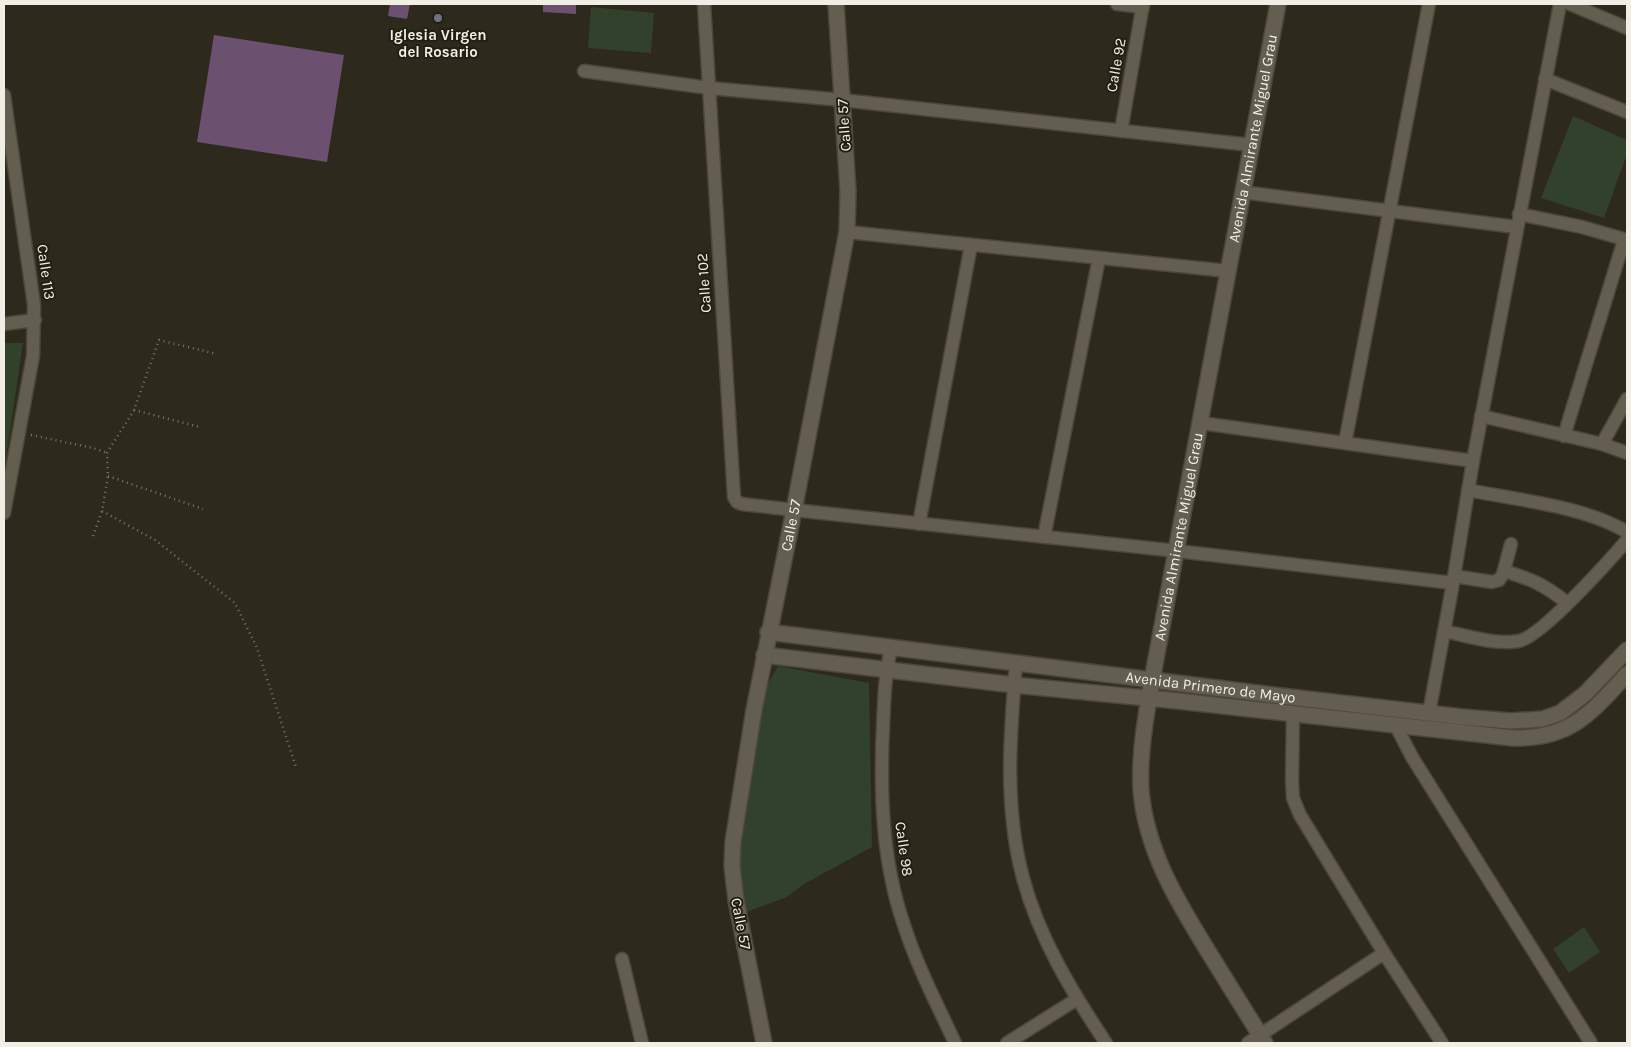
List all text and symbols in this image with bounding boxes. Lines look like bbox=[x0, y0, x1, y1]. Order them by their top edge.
marker: Iglesia Virgen del Rosario bbox=[432, 12, 444, 24]
place label: Iglesia Virgen del Rosario bbox=[390, 26, 486, 61]
street label: Avenida Almirante Miguel Grau bbox=[1225, 33, 1281, 244]
street label: Calle 92 bbox=[1102, 37, 1130, 93]
street label: Calle 57 bbox=[833, 98, 855, 152]
street label: Calle 113 bbox=[33, 243, 59, 301]
street label: Calle 102 bbox=[693, 253, 715, 313]
street label: Avenida Almirante Miguel Grau bbox=[1150, 431, 1207, 642]
street label: Calle 57 bbox=[777, 498, 805, 553]
street label: Avenida Primero de Mayo bbox=[1124, 668, 1297, 707]
street label: Calle 98 bbox=[891, 820, 917, 878]
street label: Calle 57 bbox=[727, 896, 755, 952]

